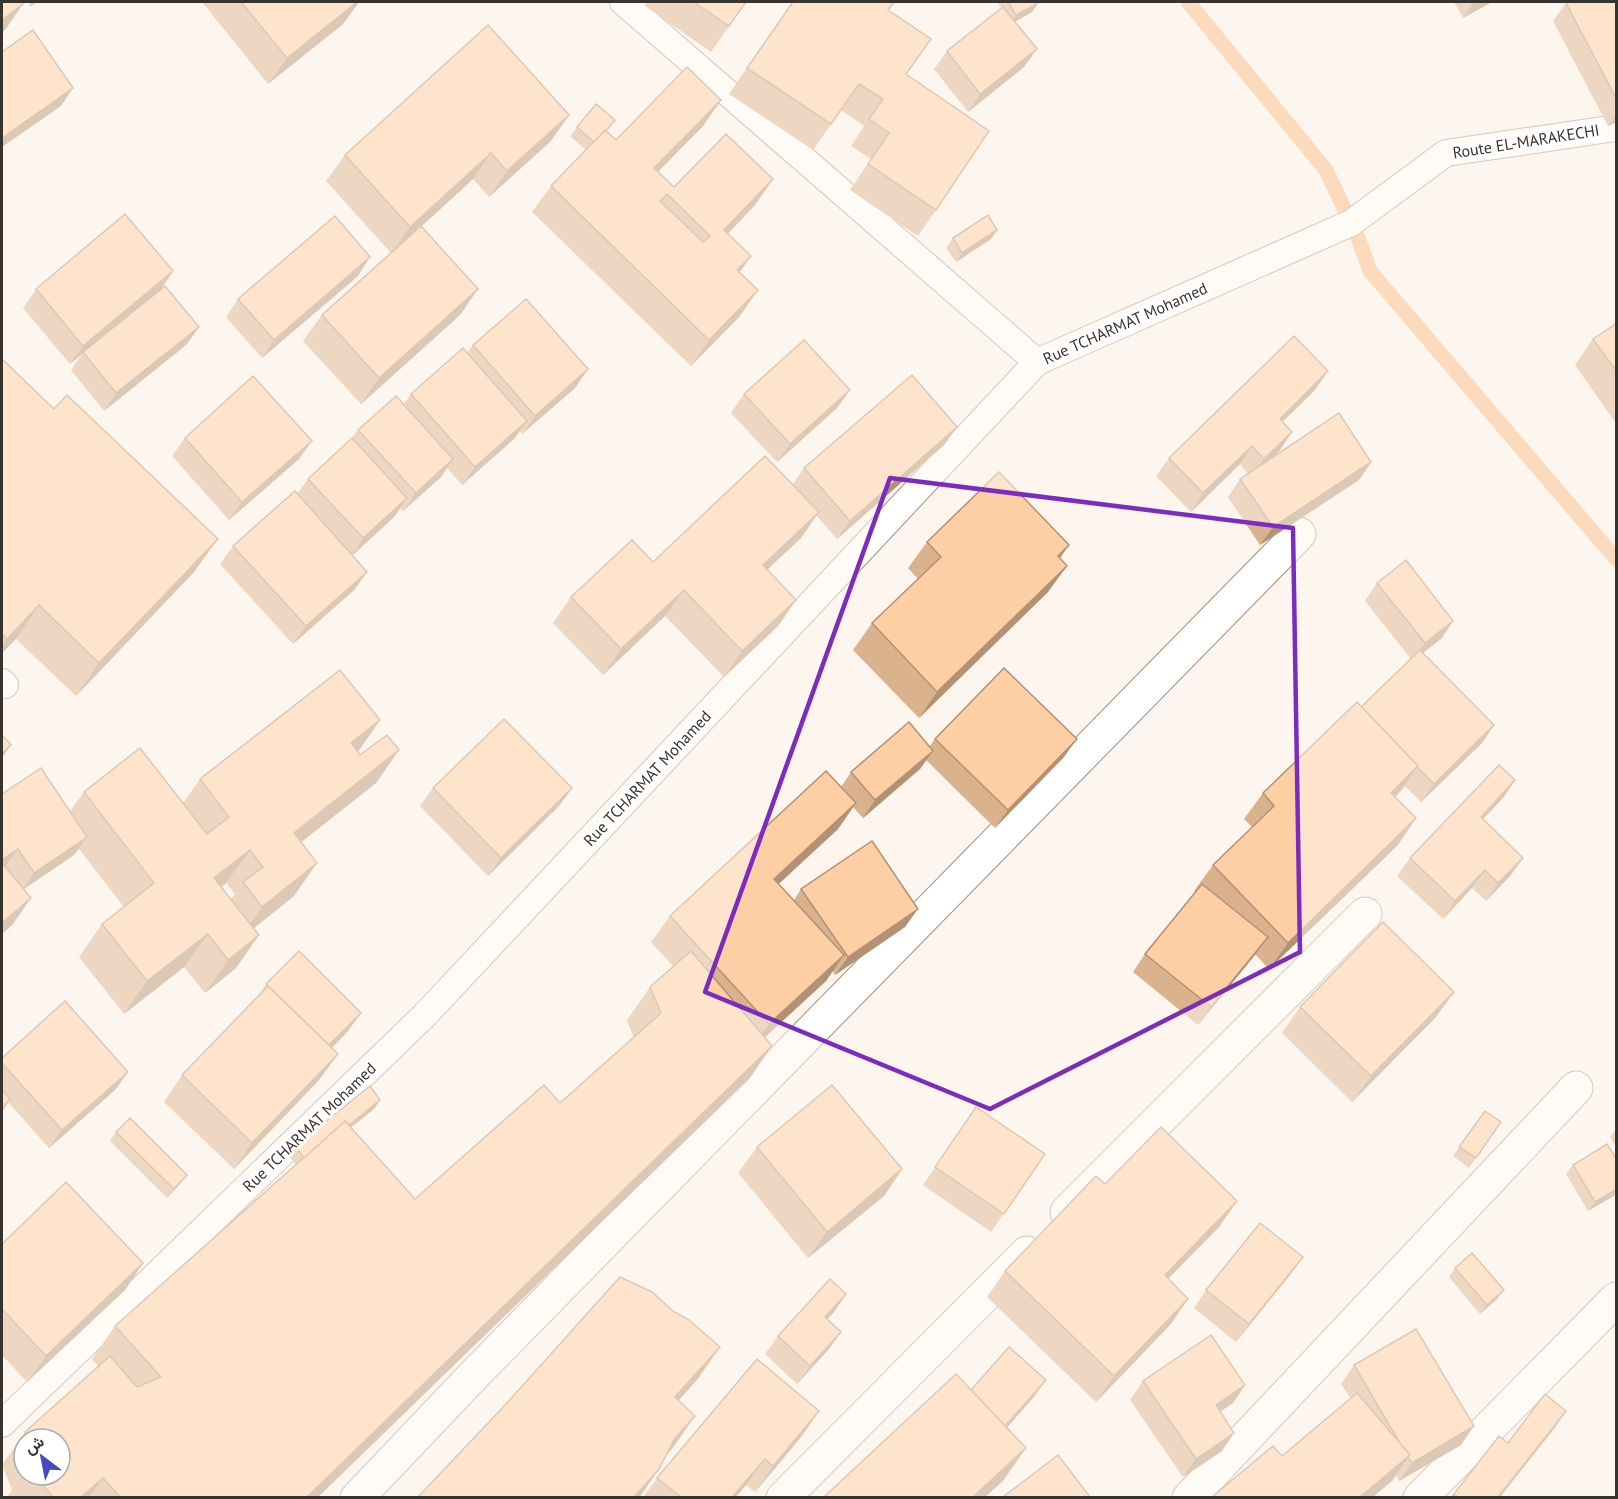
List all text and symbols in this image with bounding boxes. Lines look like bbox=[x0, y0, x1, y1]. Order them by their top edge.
street label: Route EL-MARAKECHI bbox=[1451, 120, 1601, 162]
street label: Rue TCHARMAT Mohamed bbox=[1040, 278, 1210, 368]
street label: Rue TCHARMAT Mohamed bbox=[579, 706, 715, 850]
street label: Rue TCHARMAT Mohamed bbox=[238, 1058, 380, 1196]
north arrow bbox=[12, 1427, 72, 1487]
text: ش bbox=[21, 1431, 48, 1458]

